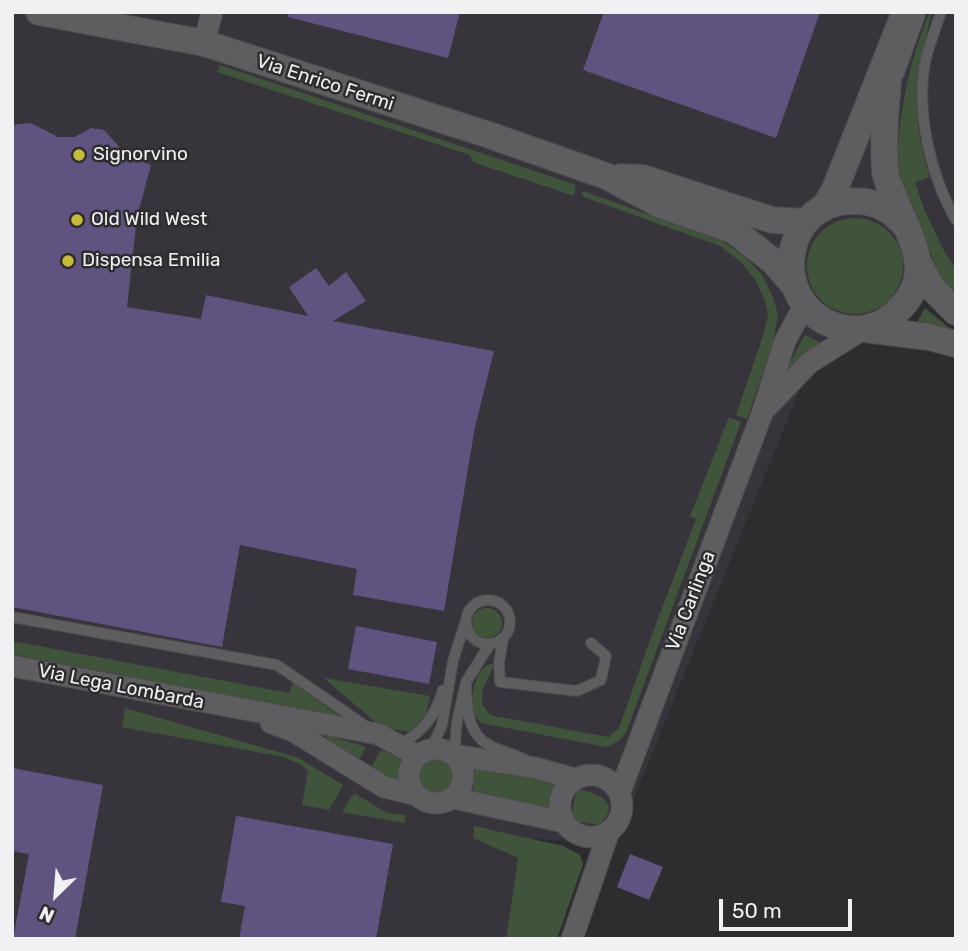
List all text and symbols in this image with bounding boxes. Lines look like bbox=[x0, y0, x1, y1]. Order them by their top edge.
street label: Via Enrico Fermi bbox=[253, 50, 397, 116]
place label: Signorvino bbox=[93, 144, 188, 166]
marker: Signorvino bbox=[71, 147, 87, 163]
place label: Old Wild West bbox=[91, 209, 207, 231]
marker: Old Wild West bbox=[69, 212, 85, 228]
place label: Dispensa Emilia bbox=[82, 250, 220, 272]
marker: Dispensa Emilia bbox=[60, 253, 76, 269]
street label: Via Carlinga bbox=[662, 548, 720, 654]
street label: Via Lega Lombarda bbox=[36, 660, 206, 714]
north arrow bbox=[21, 860, 91, 930]
scale bar bbox=[723, 884, 856, 928]
text: 50 m bbox=[732, 898, 782, 923]
text: N bbox=[36, 901, 58, 928]

